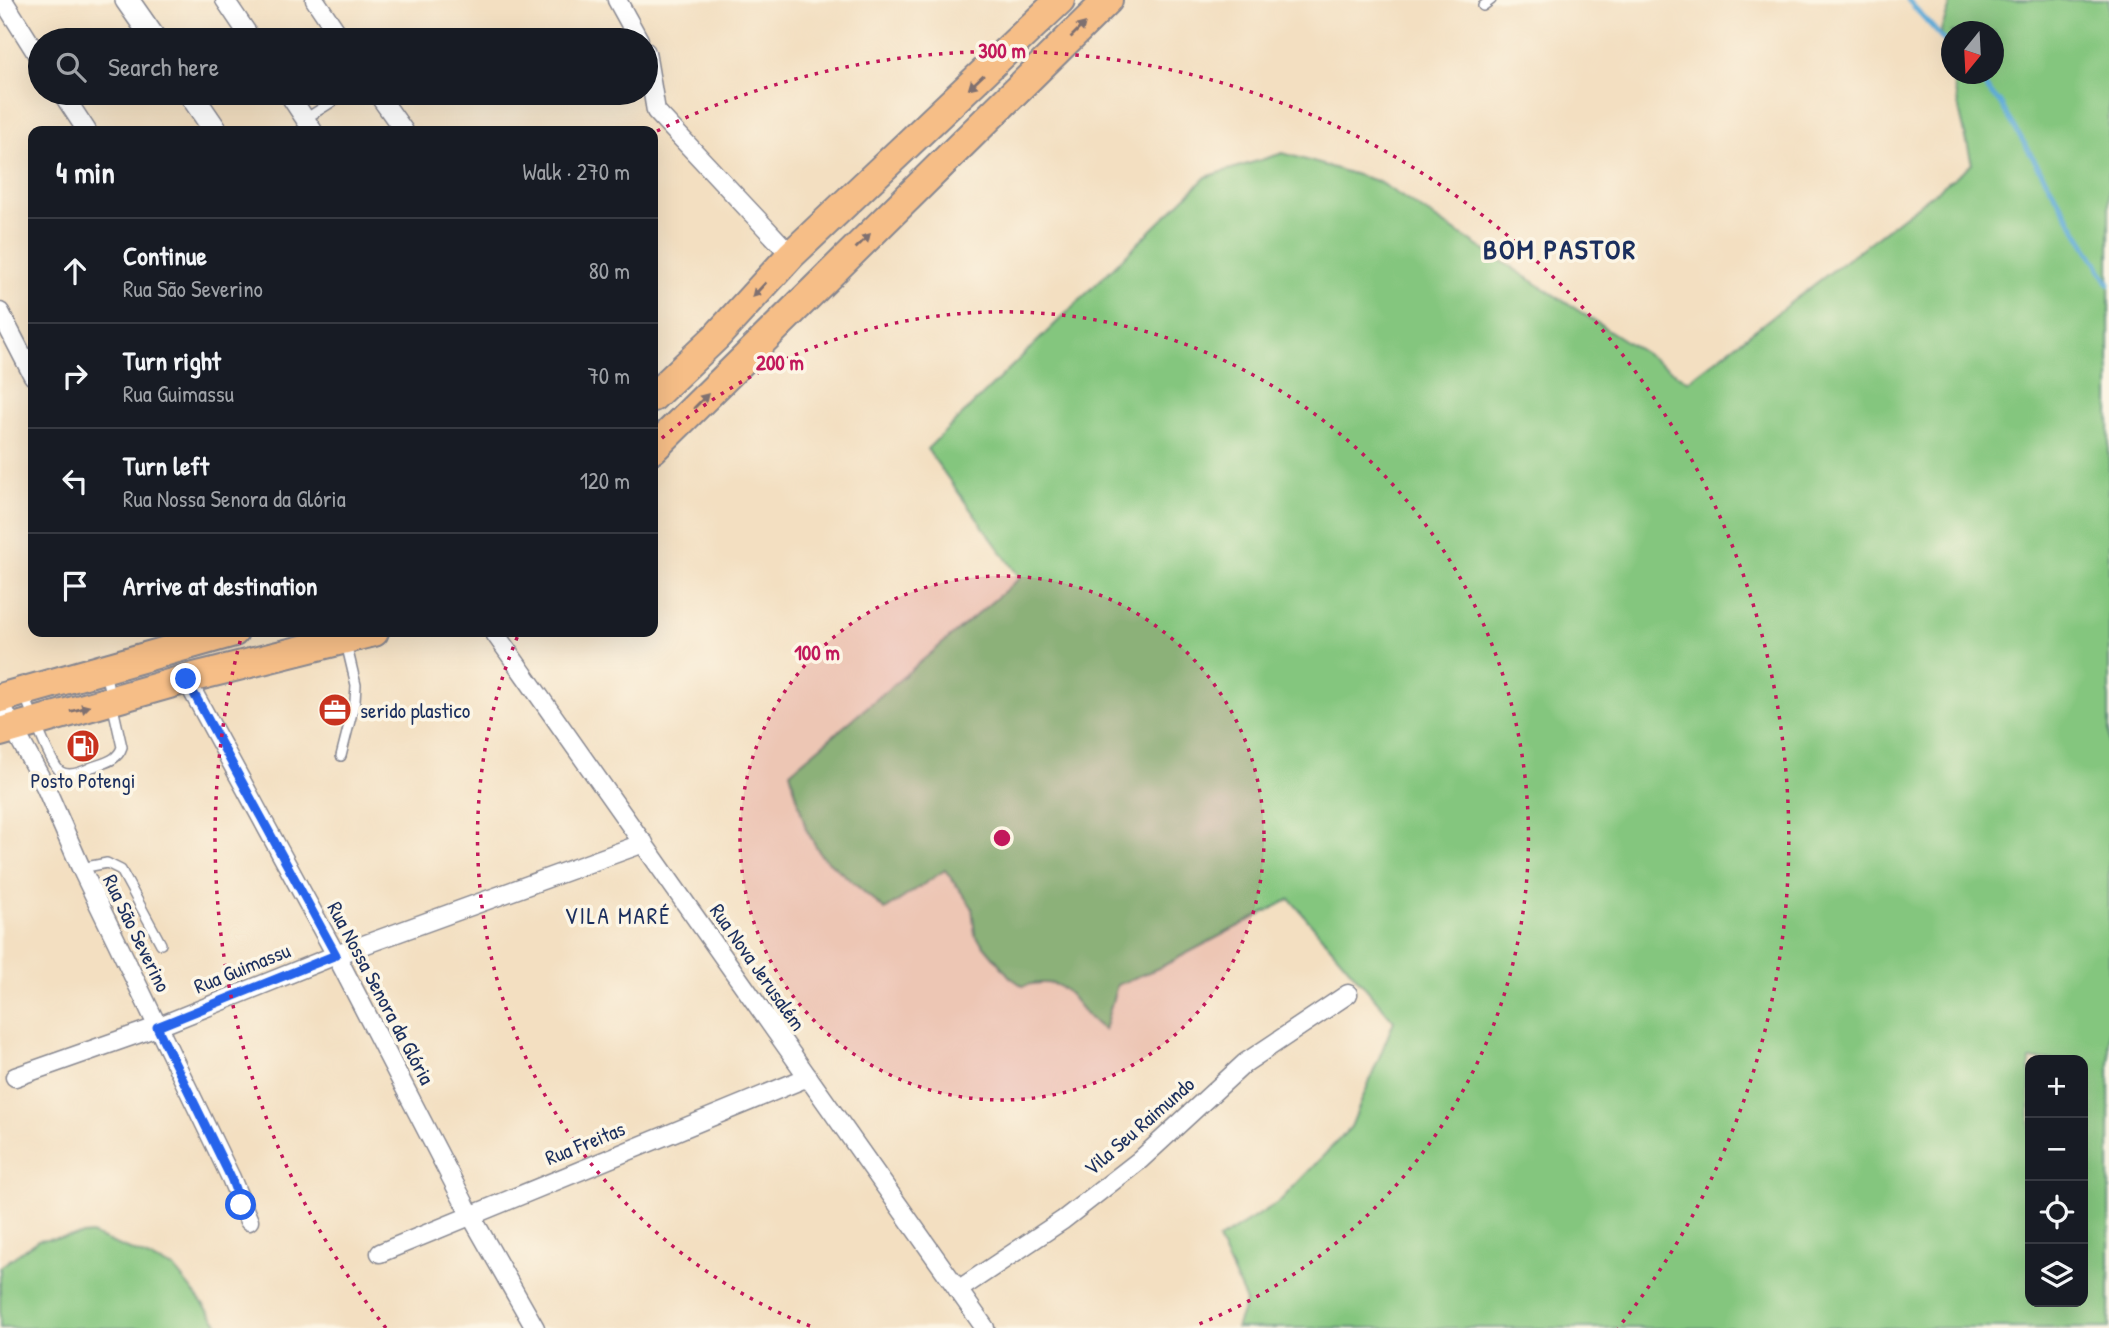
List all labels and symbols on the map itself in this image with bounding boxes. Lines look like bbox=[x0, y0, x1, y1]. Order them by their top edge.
one-way arrow bbox=[1069, 21, 1086, 38]
north arrow bbox=[1941, 21, 2004, 84]
text: 300 m bbox=[978, 36, 1026, 65]
one-way arrow bbox=[968, 73, 985, 89]
district label: BOM PASTOR bbox=[1483, 230, 1637, 268]
one-way arrow bbox=[855, 233, 872, 250]
one-way arrow bbox=[751, 281, 767, 298]
text: 200 m bbox=[756, 348, 804, 377]
one-way arrow bbox=[693, 393, 709, 410]
text: 100 m bbox=[794, 638, 840, 667]
route end bbox=[170, 663, 201, 694]
office icon: serido plastico bbox=[316, 691, 354, 729]
place label: serido plastico bbox=[360, 696, 470, 725]
one-way arrow bbox=[70, 703, 91, 713]
fuel station icon: Posto Potengi bbox=[64, 727, 102, 765]
place label: Posto Potengi bbox=[31, 766, 135, 795]
centre of rings bbox=[990, 826, 1014, 850]
street label: Rua São Severino bbox=[96, 869, 178, 997]
street label: Rua Nossa Senora da Glória bbox=[320, 896, 442, 1090]
street label: Rua Nova Jerusalém bbox=[703, 898, 813, 1036]
district label: VILA MARÉ bbox=[565, 900, 671, 931]
street label: Rua Guimassu bbox=[190, 935, 295, 1000]
street label: Vila Seu Raimundo bbox=[1078, 1070, 1200, 1182]
street label: Rua Freitas bbox=[541, 1114, 629, 1172]
route start bbox=[225, 1189, 256, 1220]

